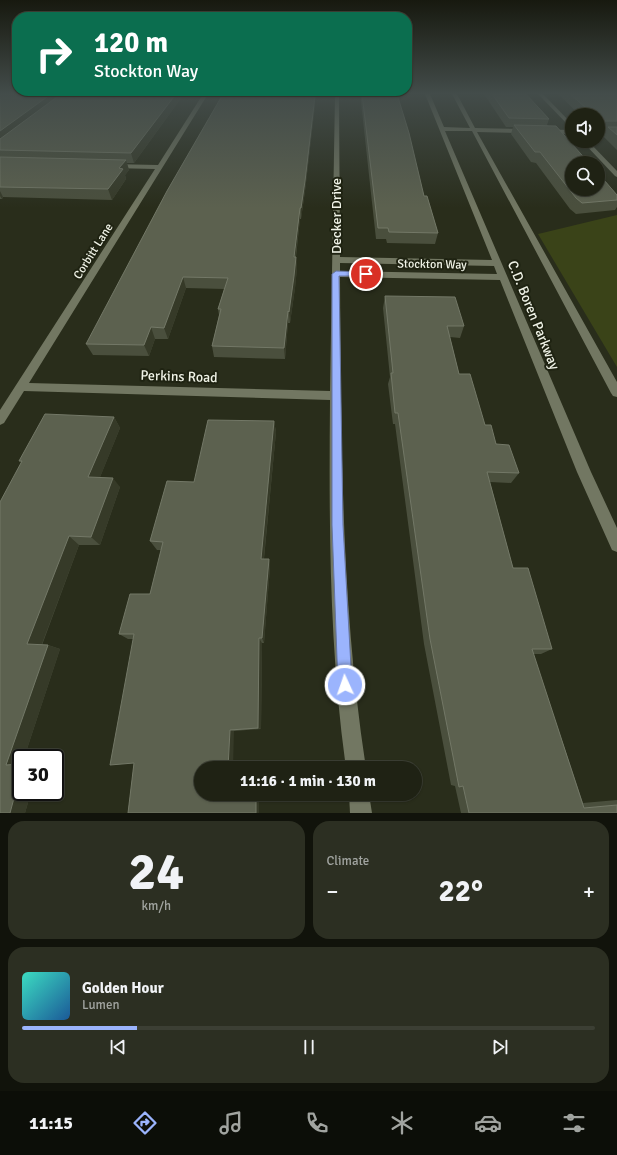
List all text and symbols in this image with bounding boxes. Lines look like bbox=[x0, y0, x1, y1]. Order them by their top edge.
text: 120 m bbox=[94, 26, 168, 60]
icon: right bbox=[28, 28, 80, 80]
text: Stockton Way bbox=[94, 60, 198, 82]
map controls bbox=[565, 108, 605, 196]
button: sound bbox=[565, 108, 605, 148]
button: search bbox=[565, 156, 605, 196]
street label: Decker Drive bbox=[328, 178, 345, 254]
street label: Corbitt Lane bbox=[70, 221, 117, 282]
street label: Stockton Way bbox=[397, 256, 467, 273]
pin bbox=[349, 257, 383, 291]
street label: C.D. Boren Parkway bbox=[504, 258, 563, 373]
icon: arrive bbox=[355, 263, 377, 285]
street label: Perkins Road bbox=[140, 367, 218, 386]
position arrow bbox=[324, 664, 366, 706]
speed limit sign: 30 bbox=[12, 749, 64, 801]
text: 11:16 · 1 min · 130 m bbox=[240, 772, 376, 790]
text: 24 bbox=[128, 840, 184, 904]
text: Climate bbox=[327, 853, 369, 869]
text: 22° bbox=[439, 873, 483, 910]
text: − bbox=[327, 878, 338, 905]
text: + bbox=[583, 878, 595, 905]
text: km/h bbox=[142, 898, 171, 914]
text: Golden Hour bbox=[82, 979, 164, 997]
text: Lumen bbox=[82, 997, 120, 1013]
icon: previous bbox=[107, 1036, 129, 1058]
icon: pause bbox=[298, 1036, 320, 1058]
icon: next bbox=[489, 1036, 511, 1058]
icon: directions bbox=[131, 1109, 159, 1137]
icon: music bbox=[217, 1109, 245, 1137]
icon: phone bbox=[303, 1109, 331, 1137]
icon: climate bbox=[388, 1109, 416, 1137]
icon: car bbox=[474, 1109, 502, 1137]
icon: filters bbox=[560, 1109, 588, 1137]
text: 11:15 bbox=[29, 1112, 73, 1134]

